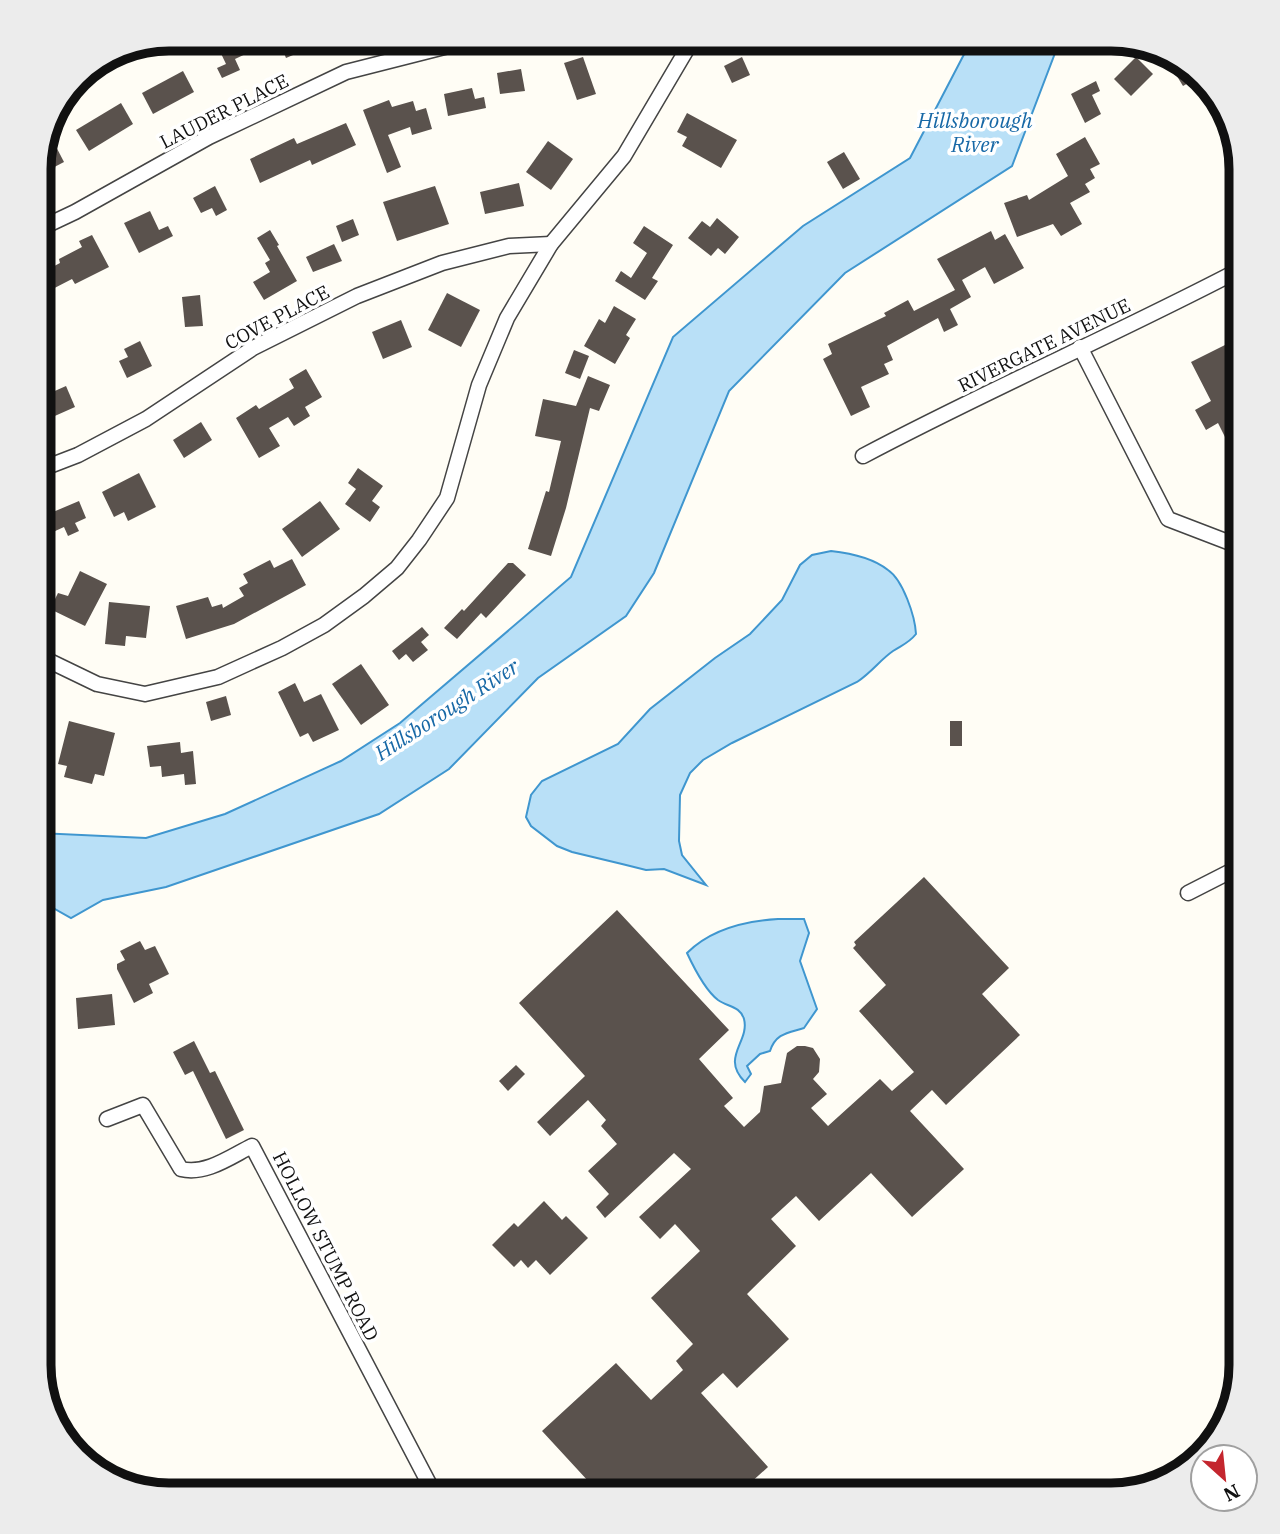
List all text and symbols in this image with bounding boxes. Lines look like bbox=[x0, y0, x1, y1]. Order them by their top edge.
street label: LAUDER PLACE bbox=[156, 68, 292, 154]
water label: Hillsborough River bbox=[917, 106, 1033, 158]
street label: COVE PLACE bbox=[221, 279, 333, 355]
street label: RIVERGATE AVENUE bbox=[954, 293, 1134, 397]
water label: Hillsborough River bbox=[368, 652, 525, 767]
street label: HOLLOW STUMP ROAD bbox=[268, 1147, 384, 1345]
north arrow bbox=[1189, 1443, 1259, 1513]
text: N bbox=[1220, 1479, 1244, 1507]

